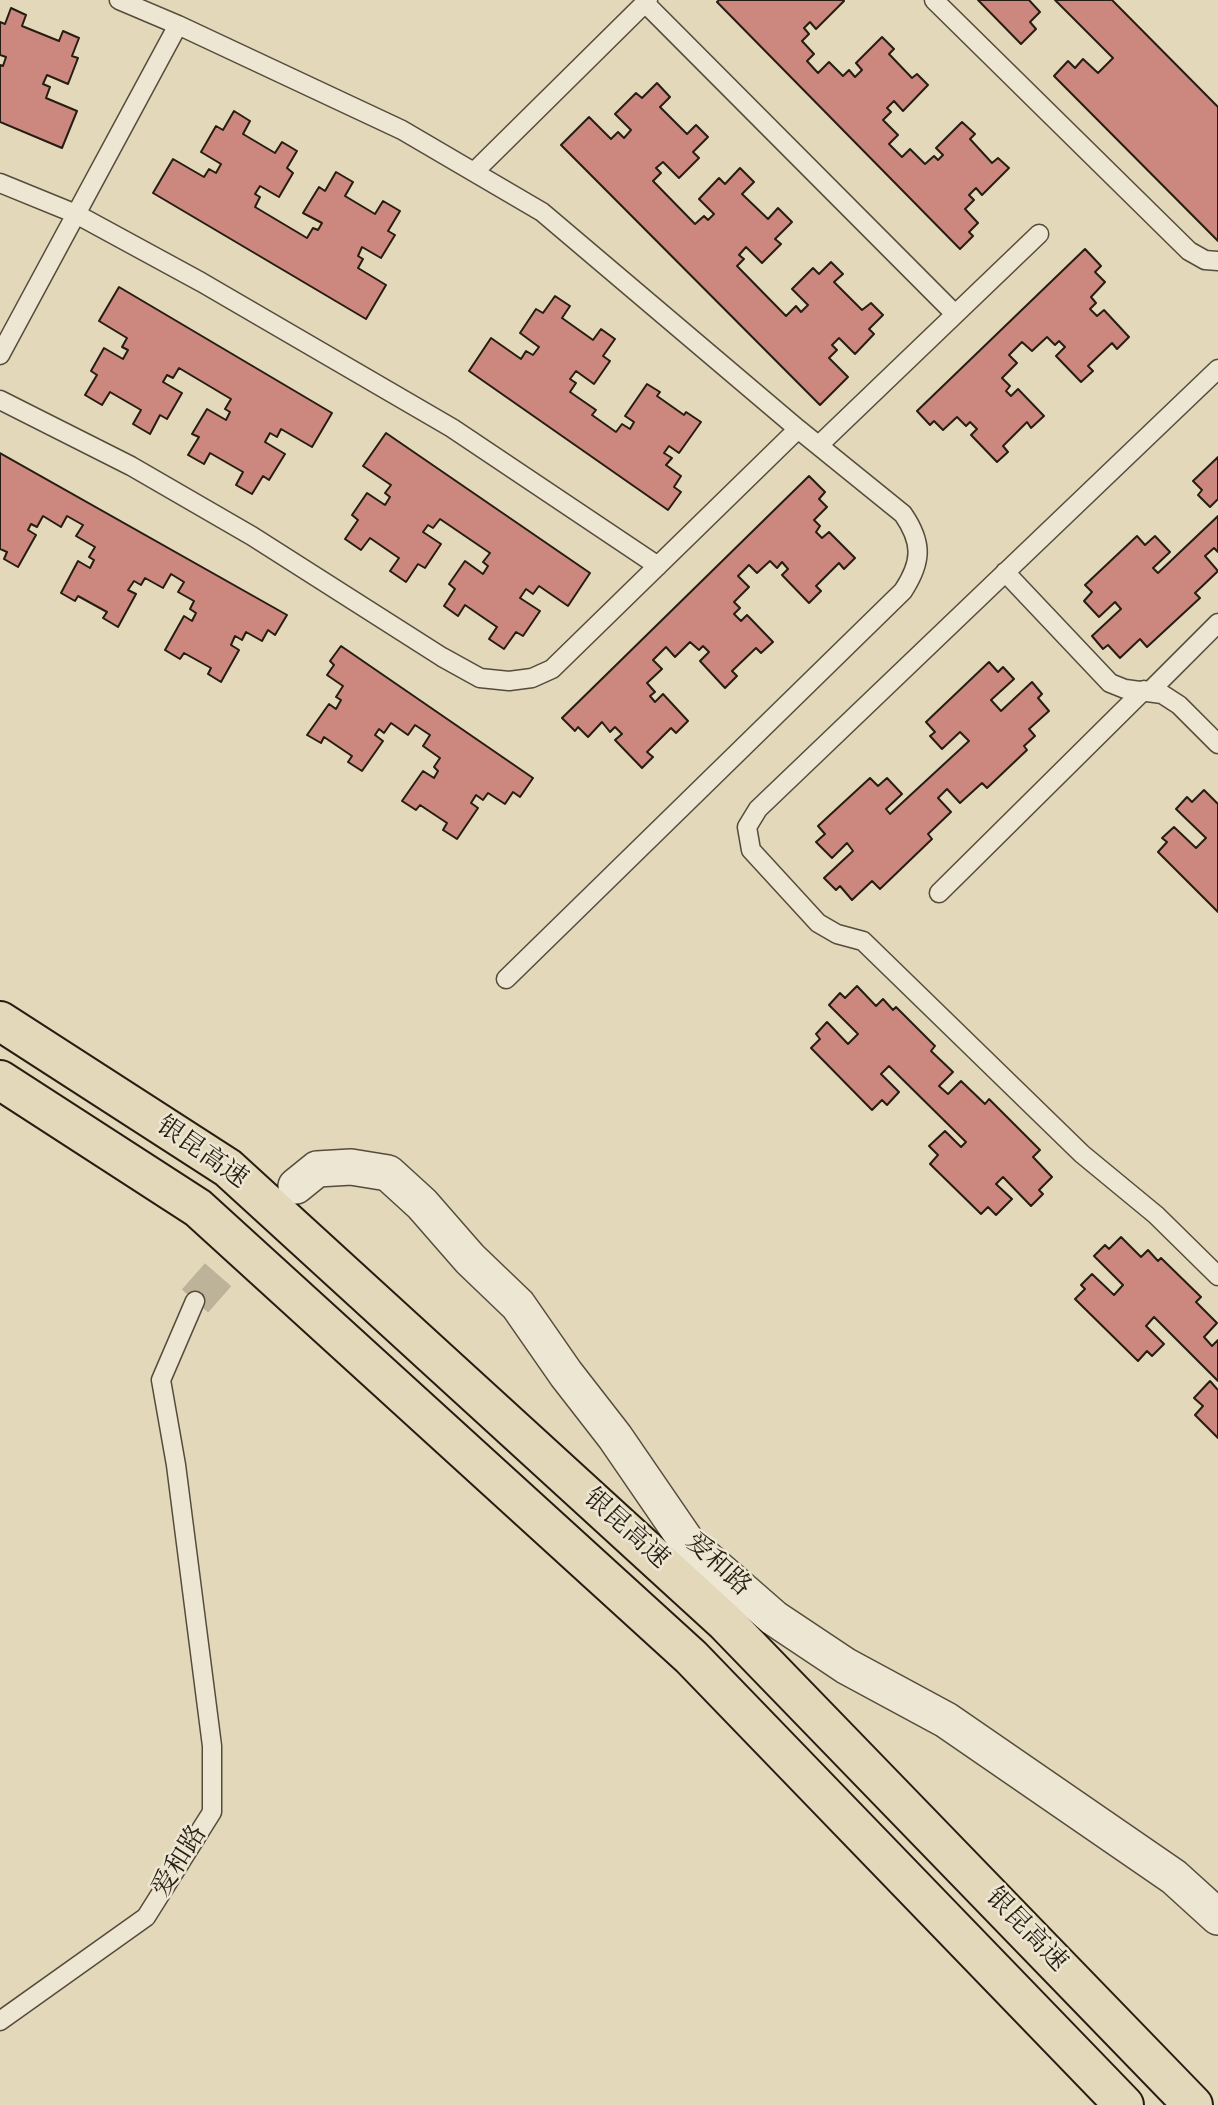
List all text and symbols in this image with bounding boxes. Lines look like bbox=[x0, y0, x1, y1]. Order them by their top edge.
street label: 银昆高速 bbox=[149, 1111, 253, 1197]
street label: 银昆高速 bbox=[576, 1484, 674, 1576]
street label: 爱和路 bbox=[678, 1528, 756, 1604]
street label: 爱和路 bbox=[147, 1821, 215, 1903]
street label: 银昆高速 bbox=[978, 1883, 1072, 1979]

